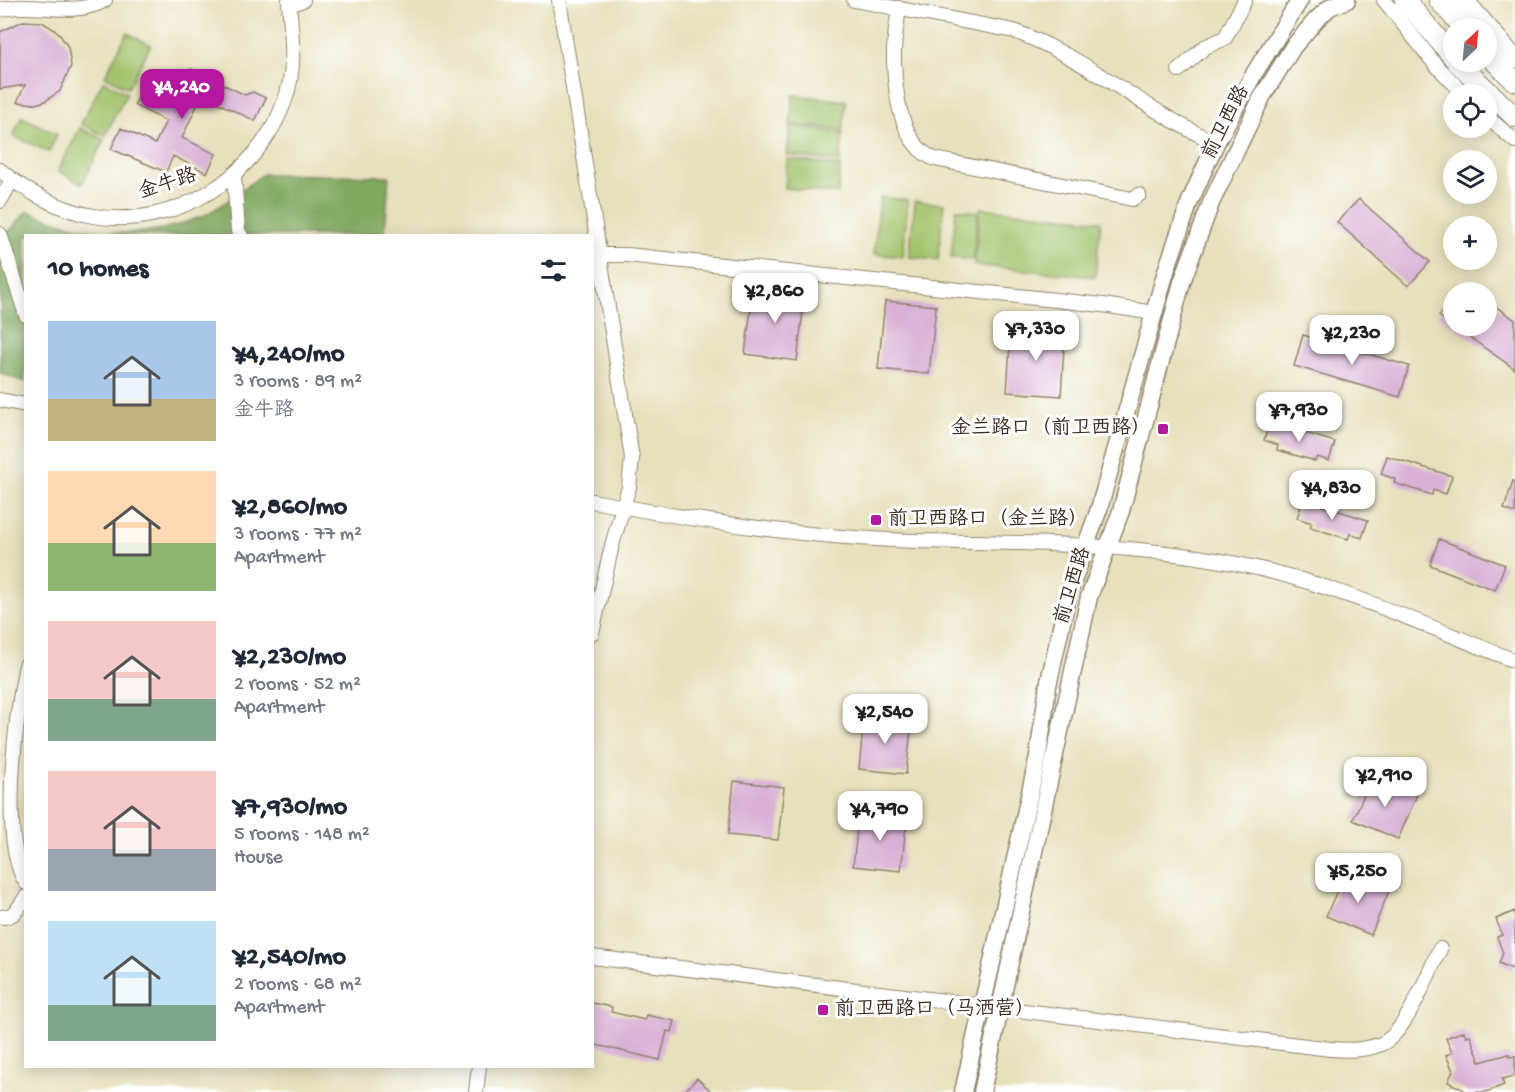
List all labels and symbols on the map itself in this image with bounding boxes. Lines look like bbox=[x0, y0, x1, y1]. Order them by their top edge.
north arrow bbox=[1443, 18, 1497, 72]
pin: ¥4,240 bbox=[133, 69, 231, 120]
street label: 前卫西路 bbox=[1197, 80, 1256, 164]
street label: 金牛路 bbox=[135, 163, 201, 205]
pin: ¥2,860 bbox=[726, 273, 824, 324]
pin: ¥7,330 bbox=[987, 311, 1085, 362]
pin: ¥2,230 bbox=[1303, 315, 1401, 366]
pin: ¥7,930 bbox=[1250, 392, 1348, 443]
place label: 金兰路口（前卫西路） bbox=[951, 416, 1151, 441]
marker: 金兰路口（前卫西路） bbox=[1156, 422, 1170, 436]
pin: ¥4,830 bbox=[1283, 470, 1381, 521]
place label: 前卫西路口（金兰路） bbox=[888, 507, 1088, 532]
marker: 前卫西路口（金兰路） bbox=[869, 513, 883, 527]
street label: 前卫西路 bbox=[1049, 543, 1097, 628]
pin: ¥2,540 bbox=[836, 694, 934, 745]
pin: ¥2,910 bbox=[1336, 757, 1434, 808]
pin: ¥4,790 bbox=[831, 791, 929, 842]
pin: ¥5,250 bbox=[1309, 853, 1407, 904]
place label: 前卫西路口（马洒营） bbox=[835, 997, 1035, 1022]
marker: 前卫西路口（马洒营） bbox=[816, 1003, 830, 1017]

